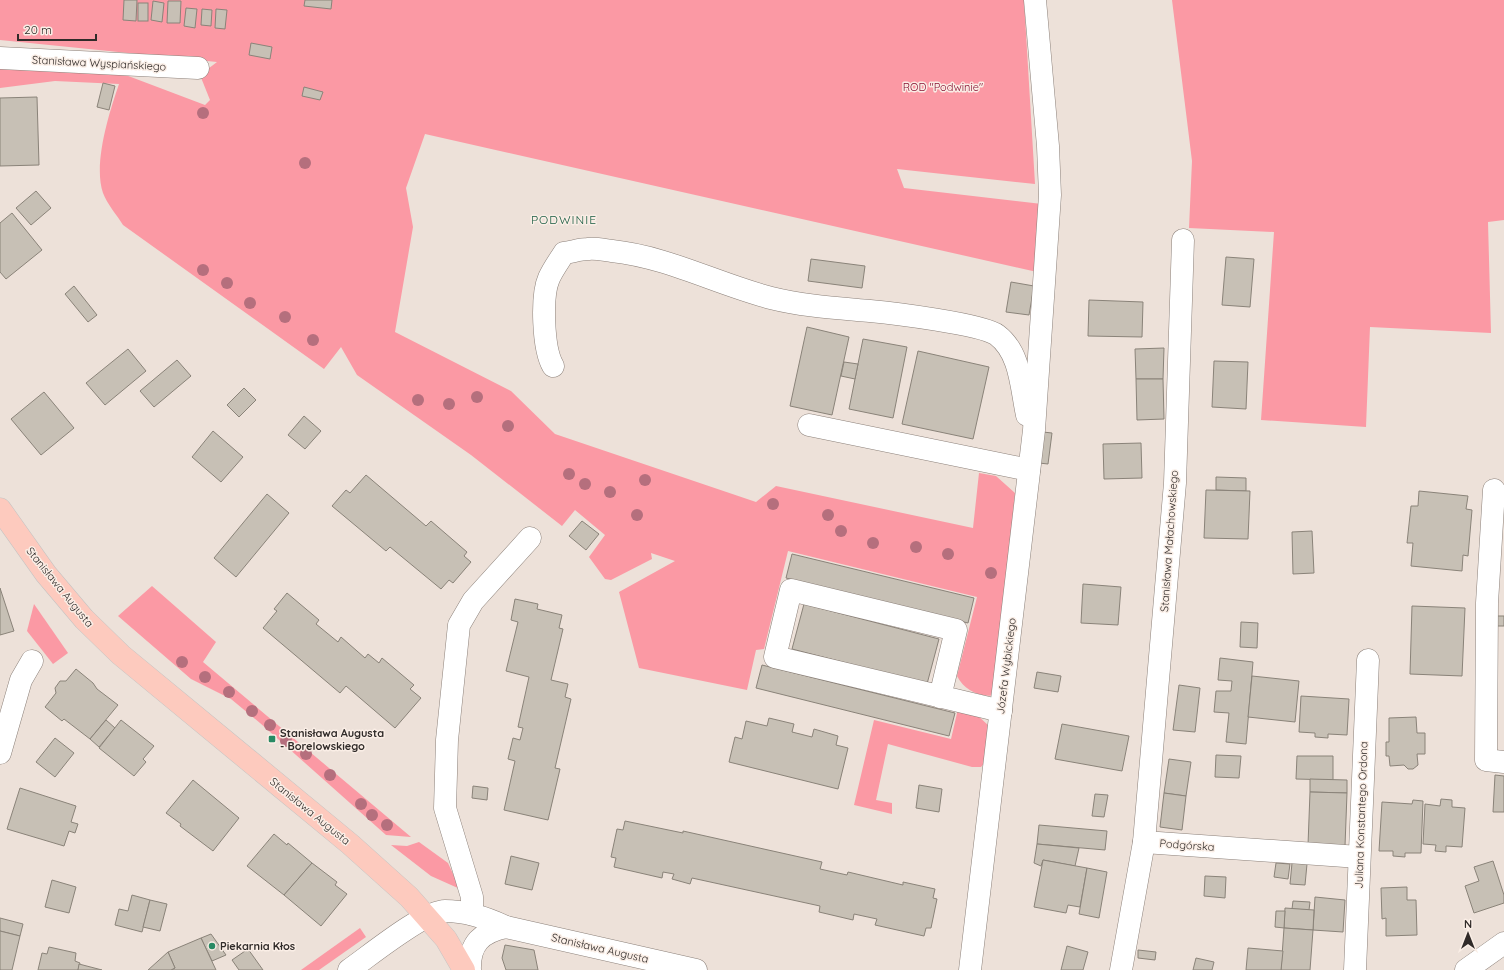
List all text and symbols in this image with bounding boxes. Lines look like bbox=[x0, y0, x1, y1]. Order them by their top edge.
scale bar bbox=[18, 16, 96, 42]
text: 20 m bbox=[24, 22, 52, 37]
street label: Stanisława Wyspiańskiego bbox=[32, 52, 167, 74]
park label: ROD "Podwinie" bbox=[903, 80, 983, 94]
district label: PODWINIE bbox=[531, 212, 597, 227]
street label: Stanisława Małachowskiego bbox=[1157, 469, 1181, 612]
street label: Stanisława Augusta bbox=[23, 544, 97, 630]
street label: Józefa Wybickiego bbox=[993, 617, 1019, 715]
place label: Stanisława Augusta - Borelowskiego bbox=[280, 726, 384, 753]
marker: Stanisława Augusta - Borelowskiego bbox=[267, 734, 277, 744]
street label: Juliana Konstantego Ordona bbox=[1351, 741, 1371, 889]
street label: Stanisława Augusta bbox=[267, 774, 353, 848]
street label: Podgórska bbox=[1159, 836, 1215, 854]
north arrow bbox=[1448, 914, 1488, 954]
text: N bbox=[1464, 917, 1472, 931]
street label: Stanisława Augusta bbox=[550, 930, 650, 966]
place label: Piekarnia Kłos bbox=[220, 939, 295, 953]
marker: Piekarnia Kłos bbox=[207, 941, 217, 951]

